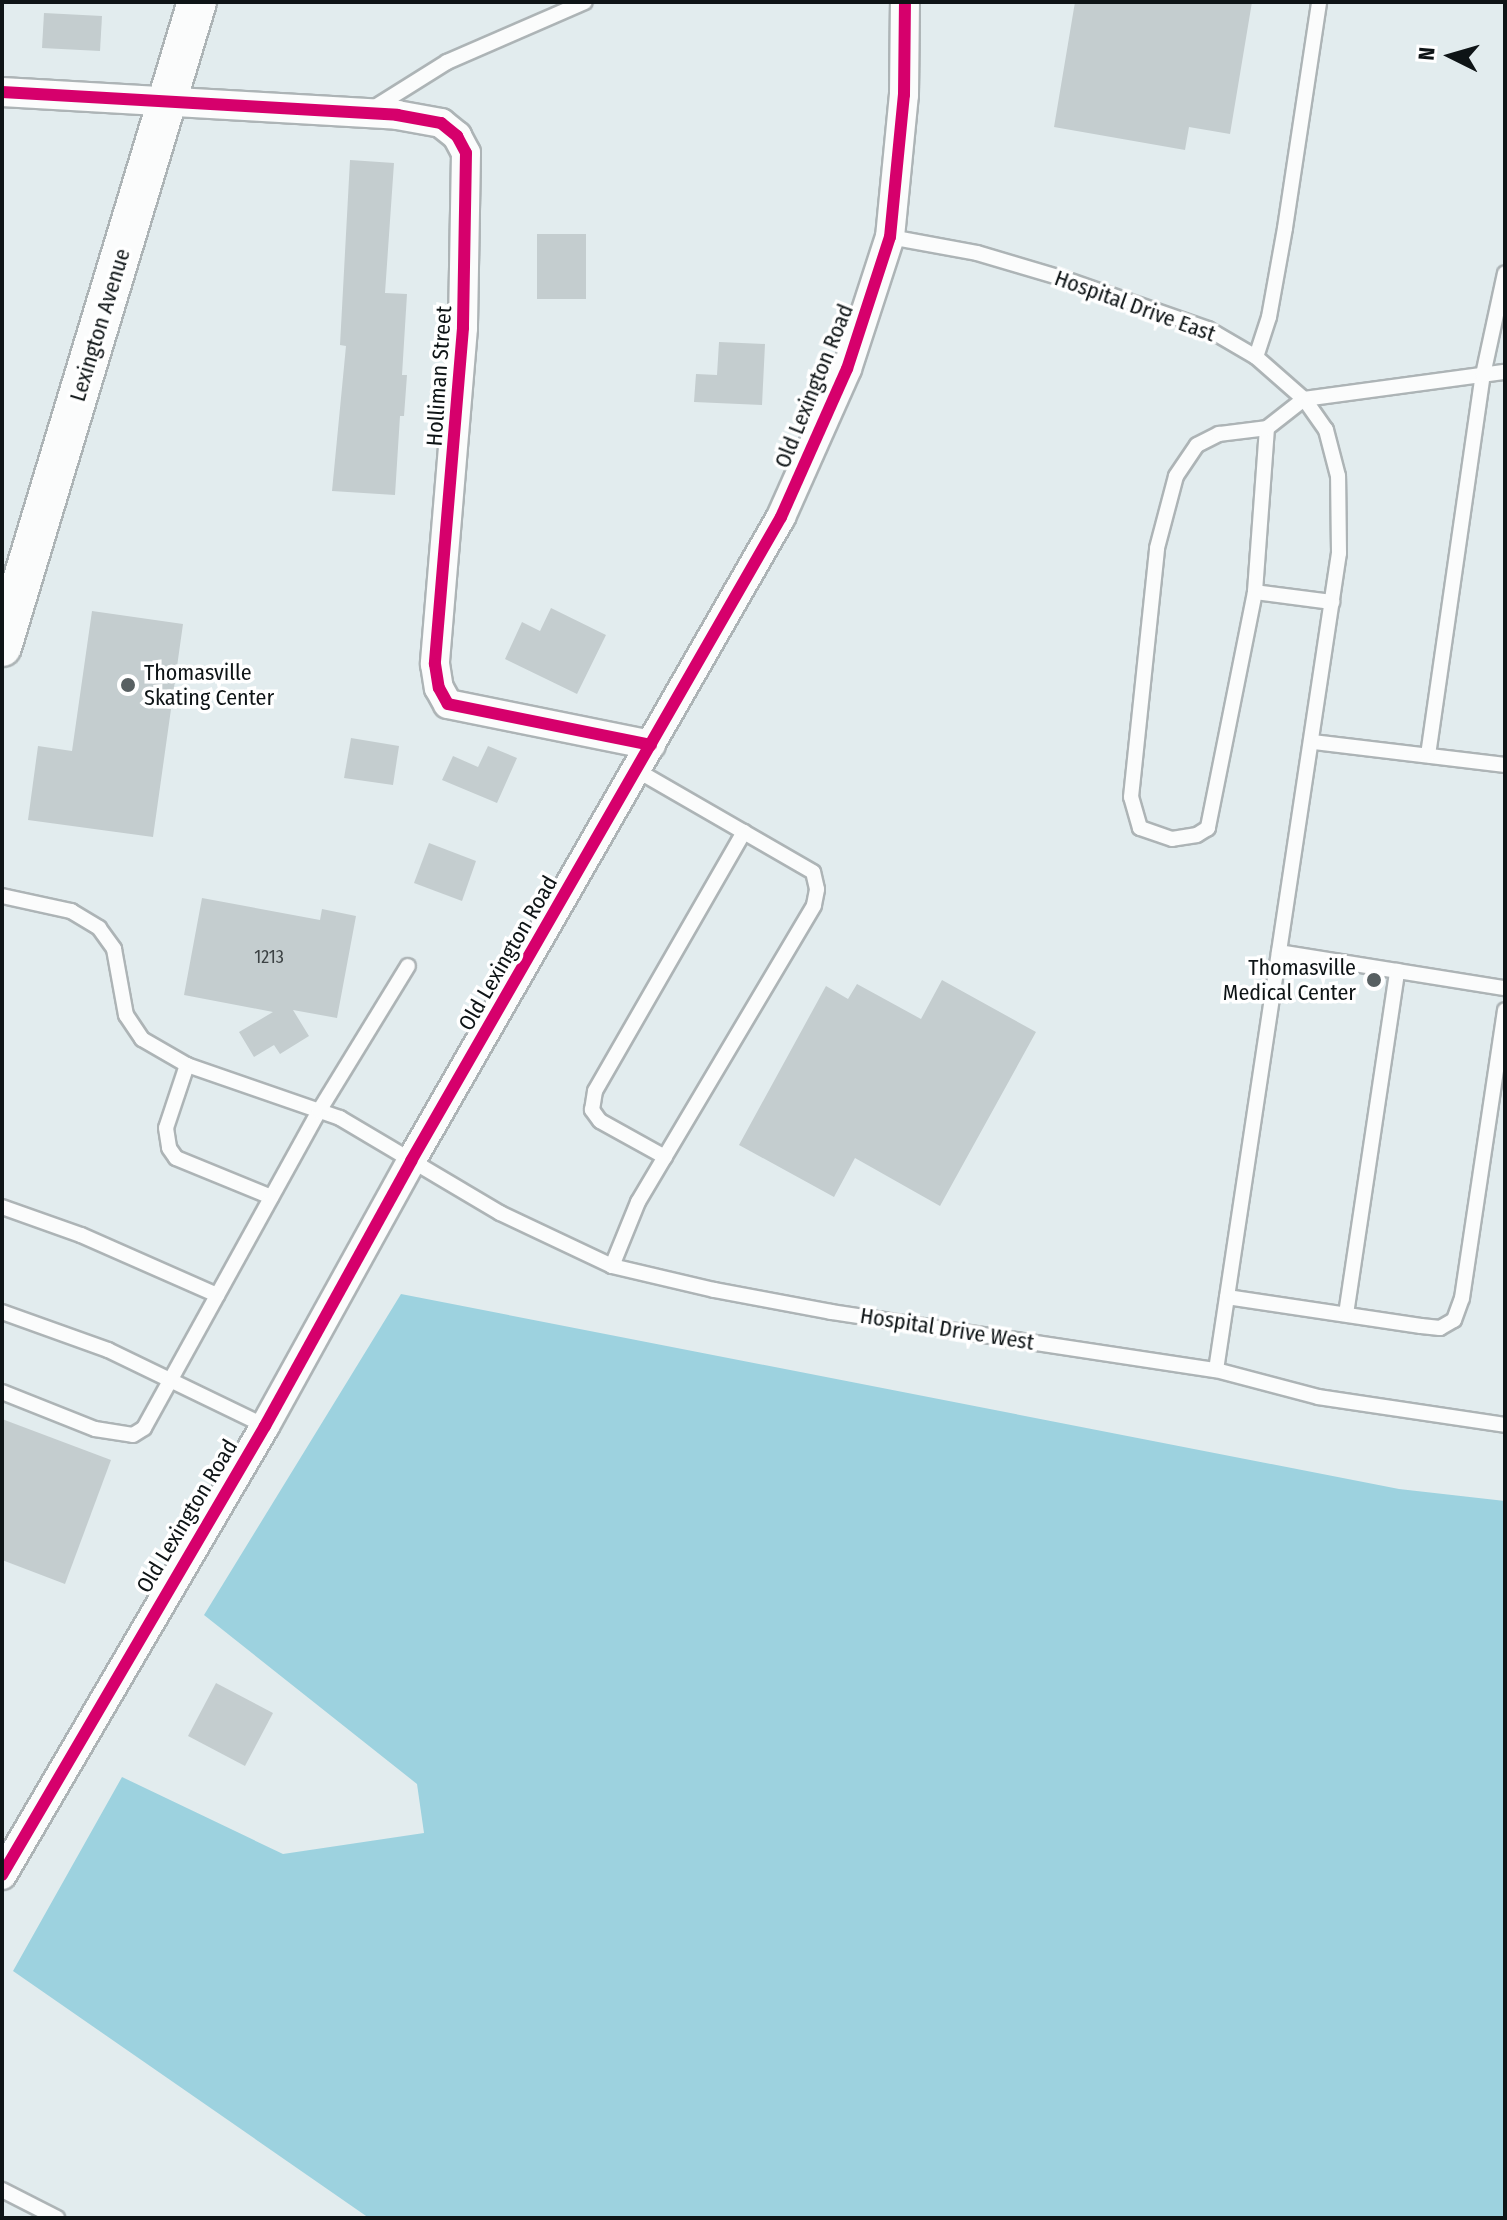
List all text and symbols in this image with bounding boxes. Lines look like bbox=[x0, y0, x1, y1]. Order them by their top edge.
north arrow bbox=[1411, 16, 1491, 96]
text: N bbox=[1413, 46, 1441, 62]
street label: Lexington Avenue bbox=[64, 245, 136, 405]
street label: Hospital Drive East bbox=[1051, 265, 1219, 347]
street label: Old Lexington Road bbox=[769, 300, 859, 472]
street label: Holliman Street bbox=[421, 305, 457, 447]
place label: Thomasville Skating Center bbox=[144, 659, 274, 710]
marker: Thomasville Skating Center bbox=[119, 676, 137, 694]
street label: Old Lexington Road bbox=[453, 871, 563, 1035]
house number: 1213 bbox=[254, 946, 284, 968]
place label: Thomasville Medical Center bbox=[1223, 954, 1356, 1006]
marker: Thomasville Medical Center bbox=[1363, 969, 1385, 991]
street label: Hospital Drive West bbox=[858, 1302, 1036, 1356]
street label: Old Lexington Road bbox=[131, 1434, 243, 1598]

